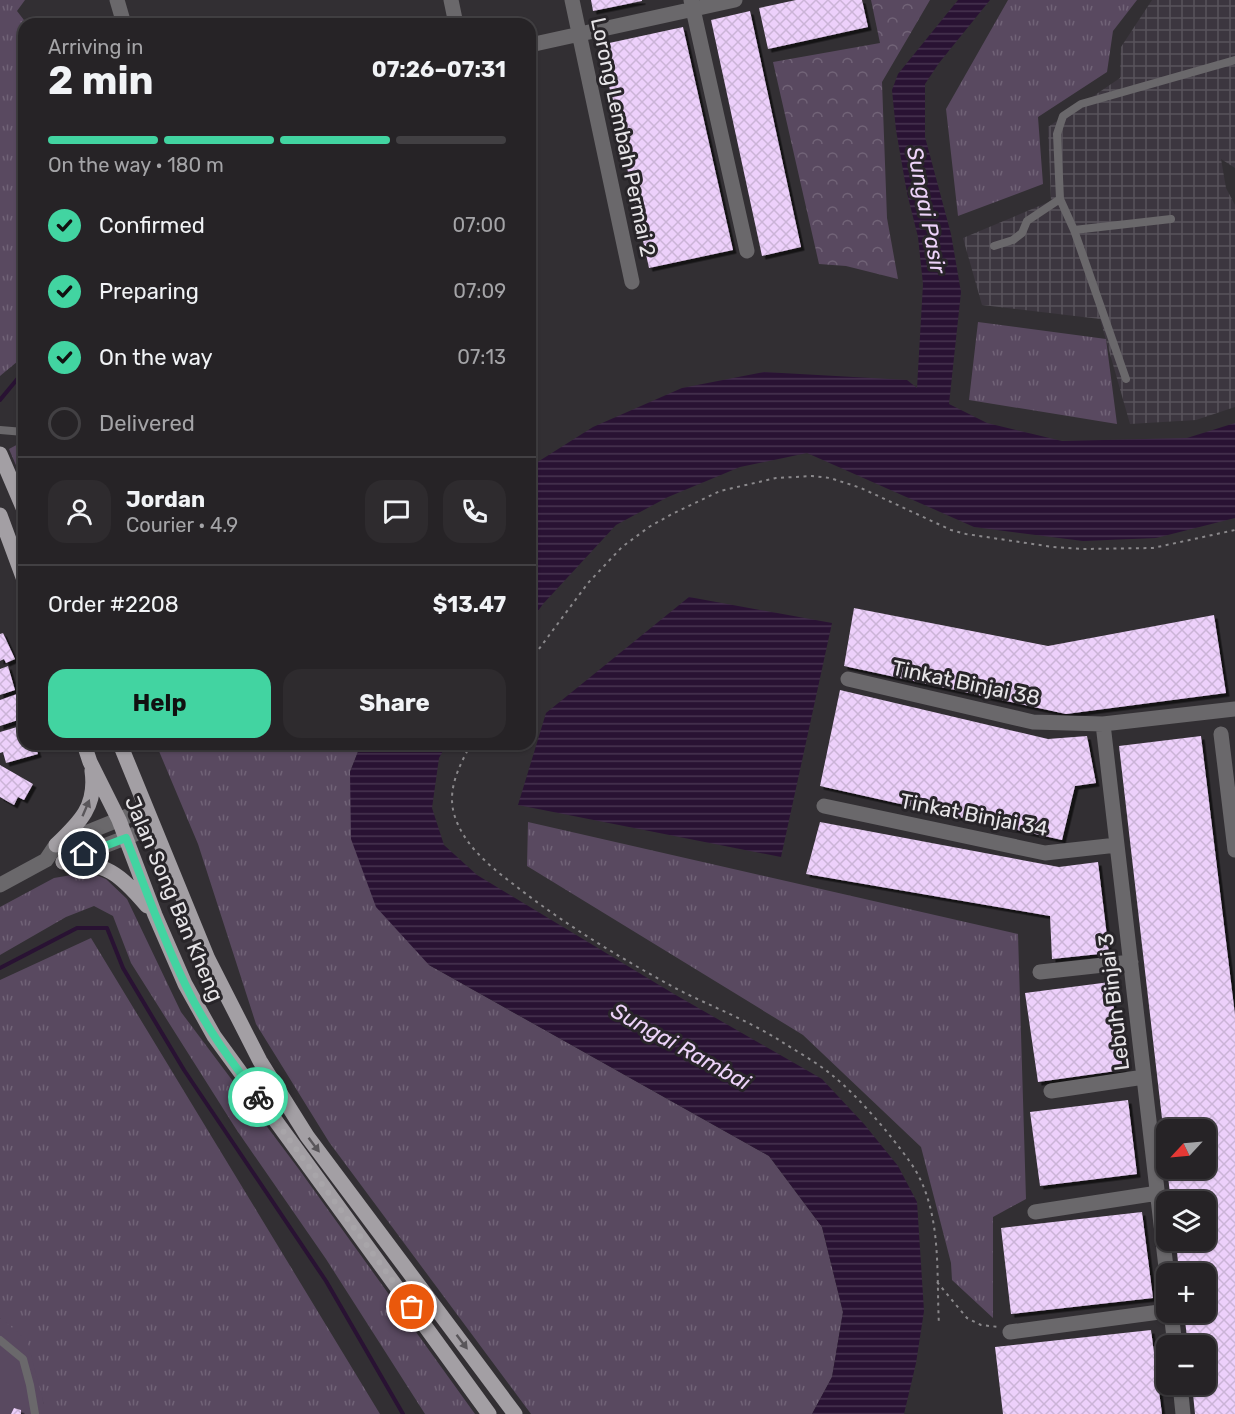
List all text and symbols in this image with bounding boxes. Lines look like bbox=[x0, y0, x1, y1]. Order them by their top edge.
street label: Lorong Lembah Permai 2 bbox=[586, 15, 661, 259]
text: Arriving in bbox=[48, 35, 143, 59]
text: 07:26–07:31 bbox=[372, 56, 506, 83]
text: 2 min bbox=[48, 58, 154, 104]
water label: Sungai Pasir bbox=[901, 144, 952, 278]
text: On the way · 180 m bbox=[48, 153, 224, 177]
icon: check bbox=[48, 209, 81, 242]
text: Confirmed bbox=[99, 212, 205, 239]
text: 07:00 bbox=[453, 213, 506, 237]
icon: check bbox=[48, 275, 81, 308]
text: Preparing bbox=[99, 278, 199, 305]
text: 07:09 bbox=[453, 279, 506, 303]
icon: check bbox=[48, 341, 81, 374]
text: On the way bbox=[99, 344, 213, 371]
text: 07:13 bbox=[457, 345, 506, 369]
text: Delivered bbox=[99, 410, 195, 437]
button: person bbox=[48, 480, 111, 543]
button: chat bbox=[365, 480, 428, 543]
button: phone bbox=[443, 480, 506, 543]
text: Jordan bbox=[126, 486, 205, 513]
text: Courier · 4.9 bbox=[126, 513, 238, 537]
text: Order #2208 bbox=[48, 591, 179, 618]
text: $13.47 bbox=[433, 591, 506, 618]
street label: Tinkat Binjai 38 bbox=[890, 655, 1042, 710]
button: Help bbox=[48, 669, 271, 738]
button: Share bbox=[283, 669, 506, 738]
street label: Tinkat Binjai 34 bbox=[898, 788, 1050, 841]
street label: Jalan Song Ban Kheng bbox=[120, 792, 229, 1005]
one-way arrow bbox=[82, 800, 91, 817]
pin bbox=[58, 828, 109, 879]
icon: home bbox=[67, 837, 100, 870]
street label: Lebuh Binjai 3 bbox=[1093, 932, 1134, 1072]
water label: Sungai Rambai bbox=[606, 997, 756, 1096]
courier bbox=[228, 1067, 288, 1127]
icon: bike bbox=[242, 1081, 275, 1114]
north arrow bbox=[1156, 1119, 1216, 1179]
map controls bbox=[1156, 1119, 1216, 1395]
one-way arrow bbox=[308, 1137, 321, 1153]
button: layers bbox=[1156, 1191, 1216, 1251]
button: + bbox=[1156, 1263, 1216, 1323]
pin bbox=[386, 1281, 437, 1332]
icon: bag bbox=[395, 1290, 428, 1323]
one-way arrow bbox=[455, 1334, 468, 1350]
button: − bbox=[1156, 1335, 1216, 1395]

